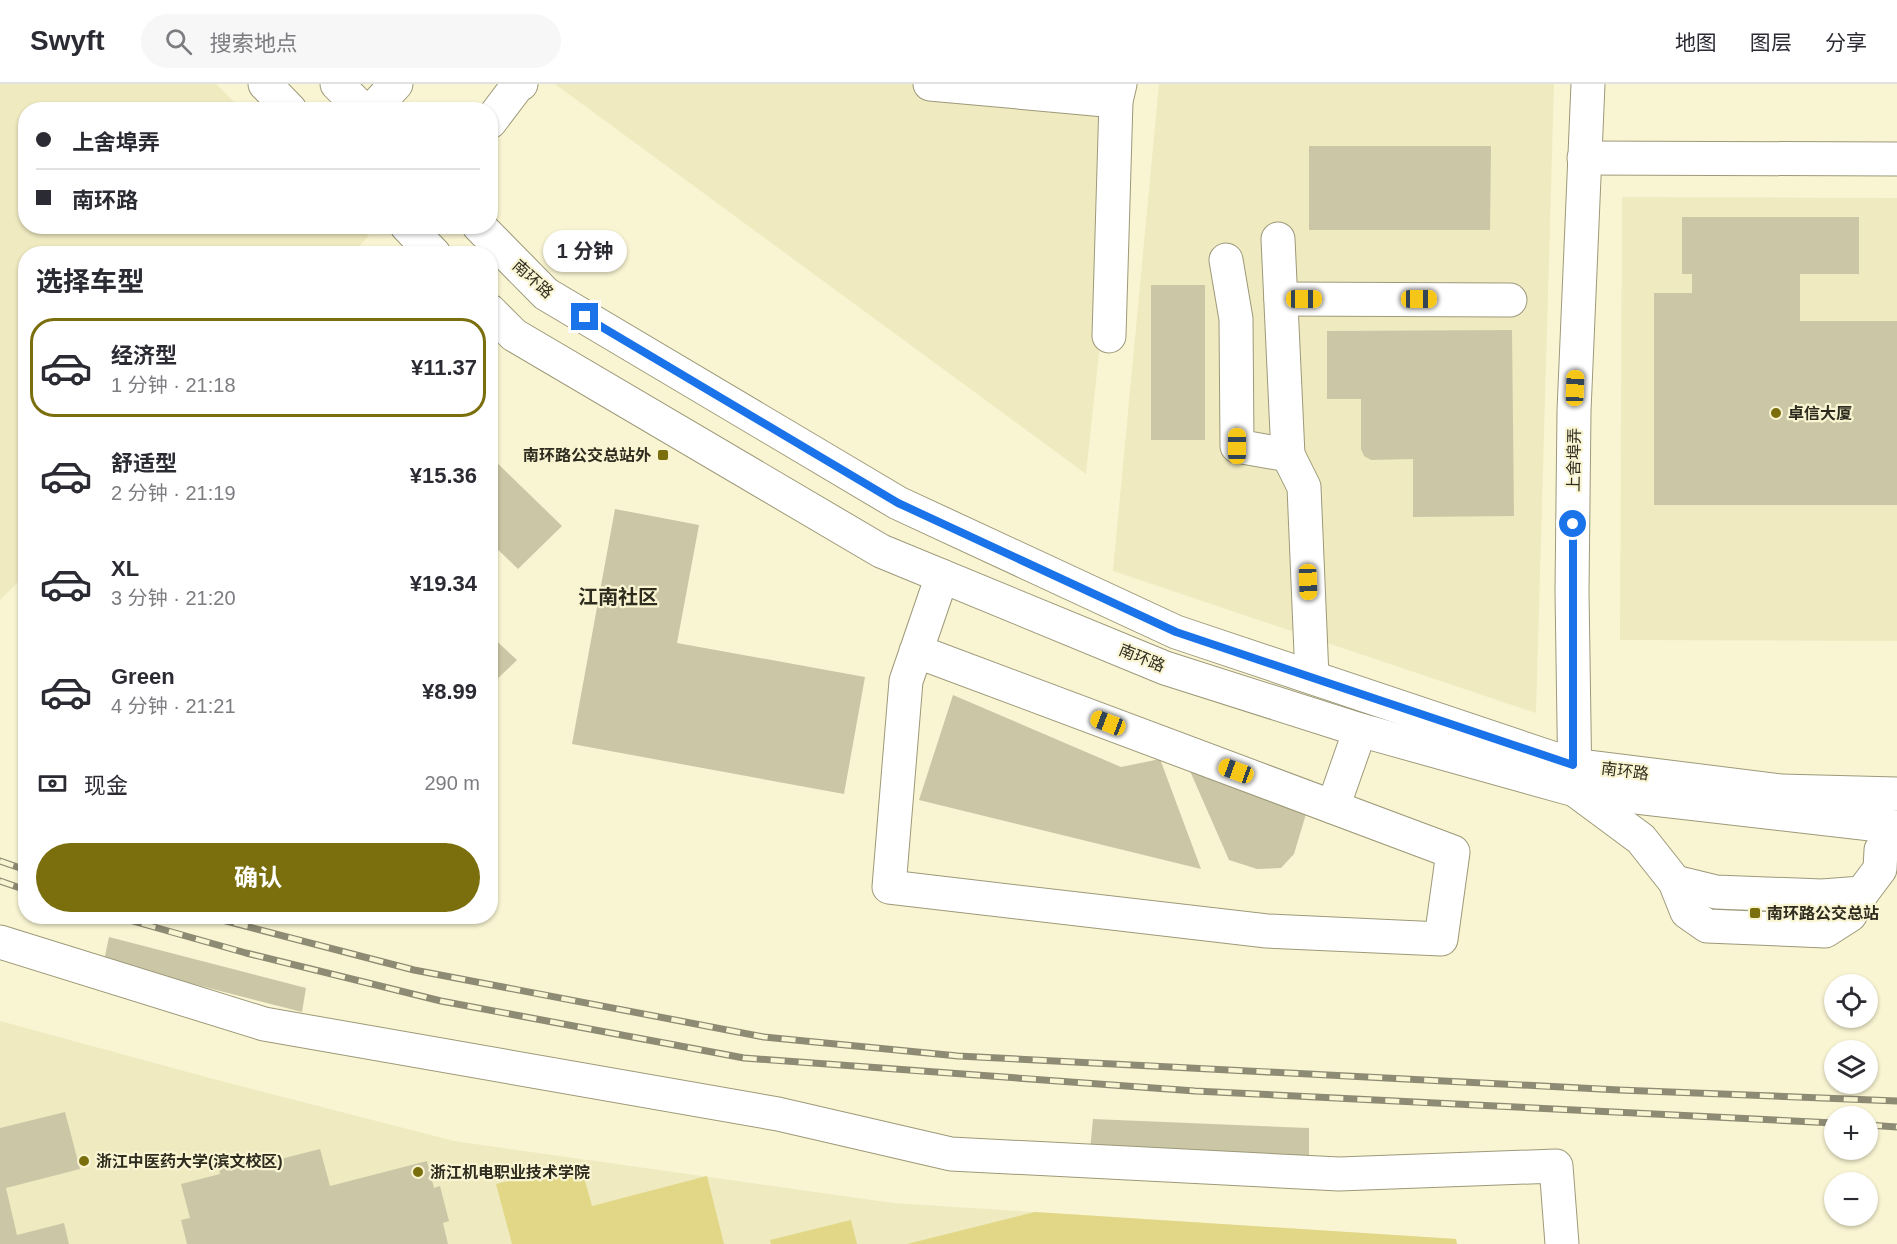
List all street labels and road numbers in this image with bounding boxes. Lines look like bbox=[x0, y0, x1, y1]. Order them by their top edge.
street label: 南环路 bbox=[509, 257, 557, 301]
street label: 上舍埠弄 bbox=[1565, 428, 1583, 492]
street label: 南环路 bbox=[1117, 641, 1167, 675]
street label: 南环路 bbox=[1600, 760, 1650, 782]

